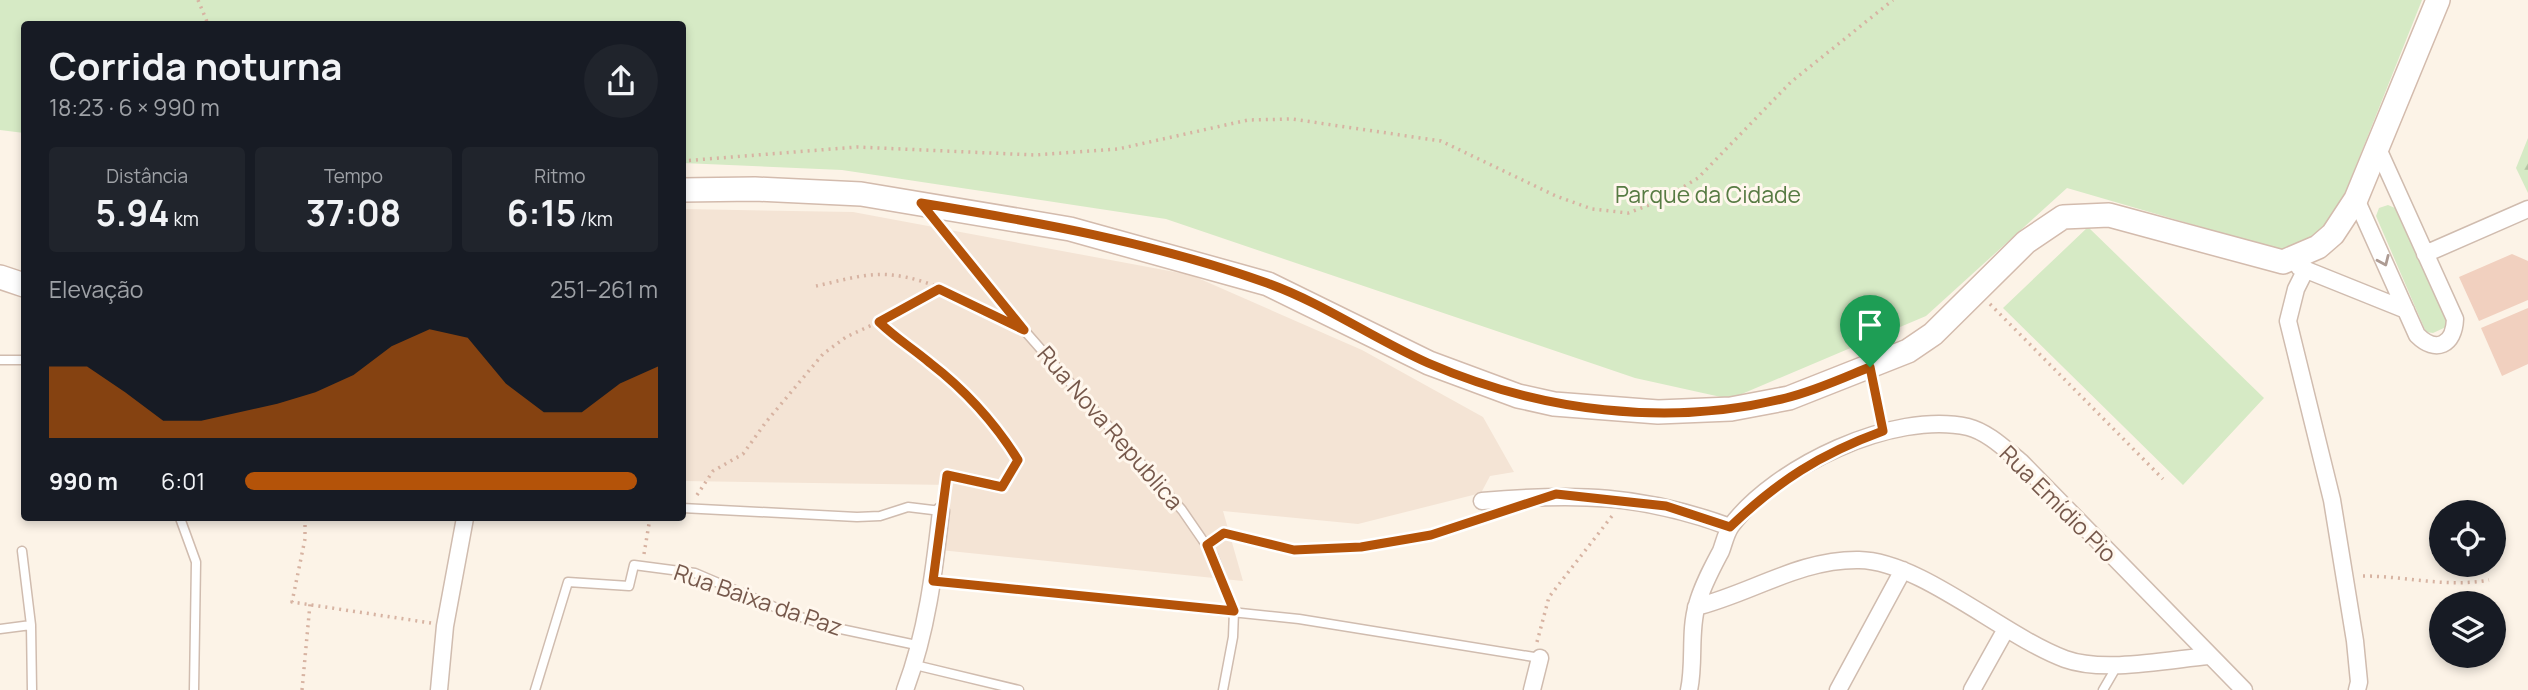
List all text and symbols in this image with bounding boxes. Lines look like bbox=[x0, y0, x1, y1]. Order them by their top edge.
text: Corrida noturna bbox=[49, 39, 342, 91]
button: share bbox=[584, 44, 658, 118]
text: 18:23 · 6 × 990 m bbox=[49, 91, 220, 123]
text: Distância bbox=[106, 163, 188, 189]
text: Tempo bbox=[324, 163, 383, 189]
text: Ritmo bbox=[534, 163, 585, 189]
park label: Parque da Cidade bbox=[1615, 178, 1801, 210]
text: 5.94 bbox=[95, 189, 170, 237]
text: 37:08 bbox=[306, 189, 401, 237]
text: 6:15 bbox=[507, 189, 576, 237]
text: km bbox=[170, 206, 199, 232]
text: /km bbox=[576, 206, 613, 232]
one-way arrow bbox=[2376, 254, 2390, 267]
text: Elevação bbox=[49, 273, 143, 305]
text: 251–261 m bbox=[550, 273, 658, 305]
pin bbox=[1840, 295, 1900, 367]
icon: arrive bbox=[1851, 306, 1889, 344]
street label: Rua Nova Republica bbox=[1031, 339, 1191, 516]
street label: Rua Emídio Pio bbox=[1993, 438, 2124, 569]
text: 990 m bbox=[49, 465, 118, 497]
text: 6:01 bbox=[161, 465, 205, 497]
map controls bbox=[2429, 500, 2506, 668]
button: locate bbox=[2429, 500, 2506, 577]
street label: Rua Baixa da Paz bbox=[670, 555, 847, 643]
button: layers bbox=[2429, 591, 2506, 668]

